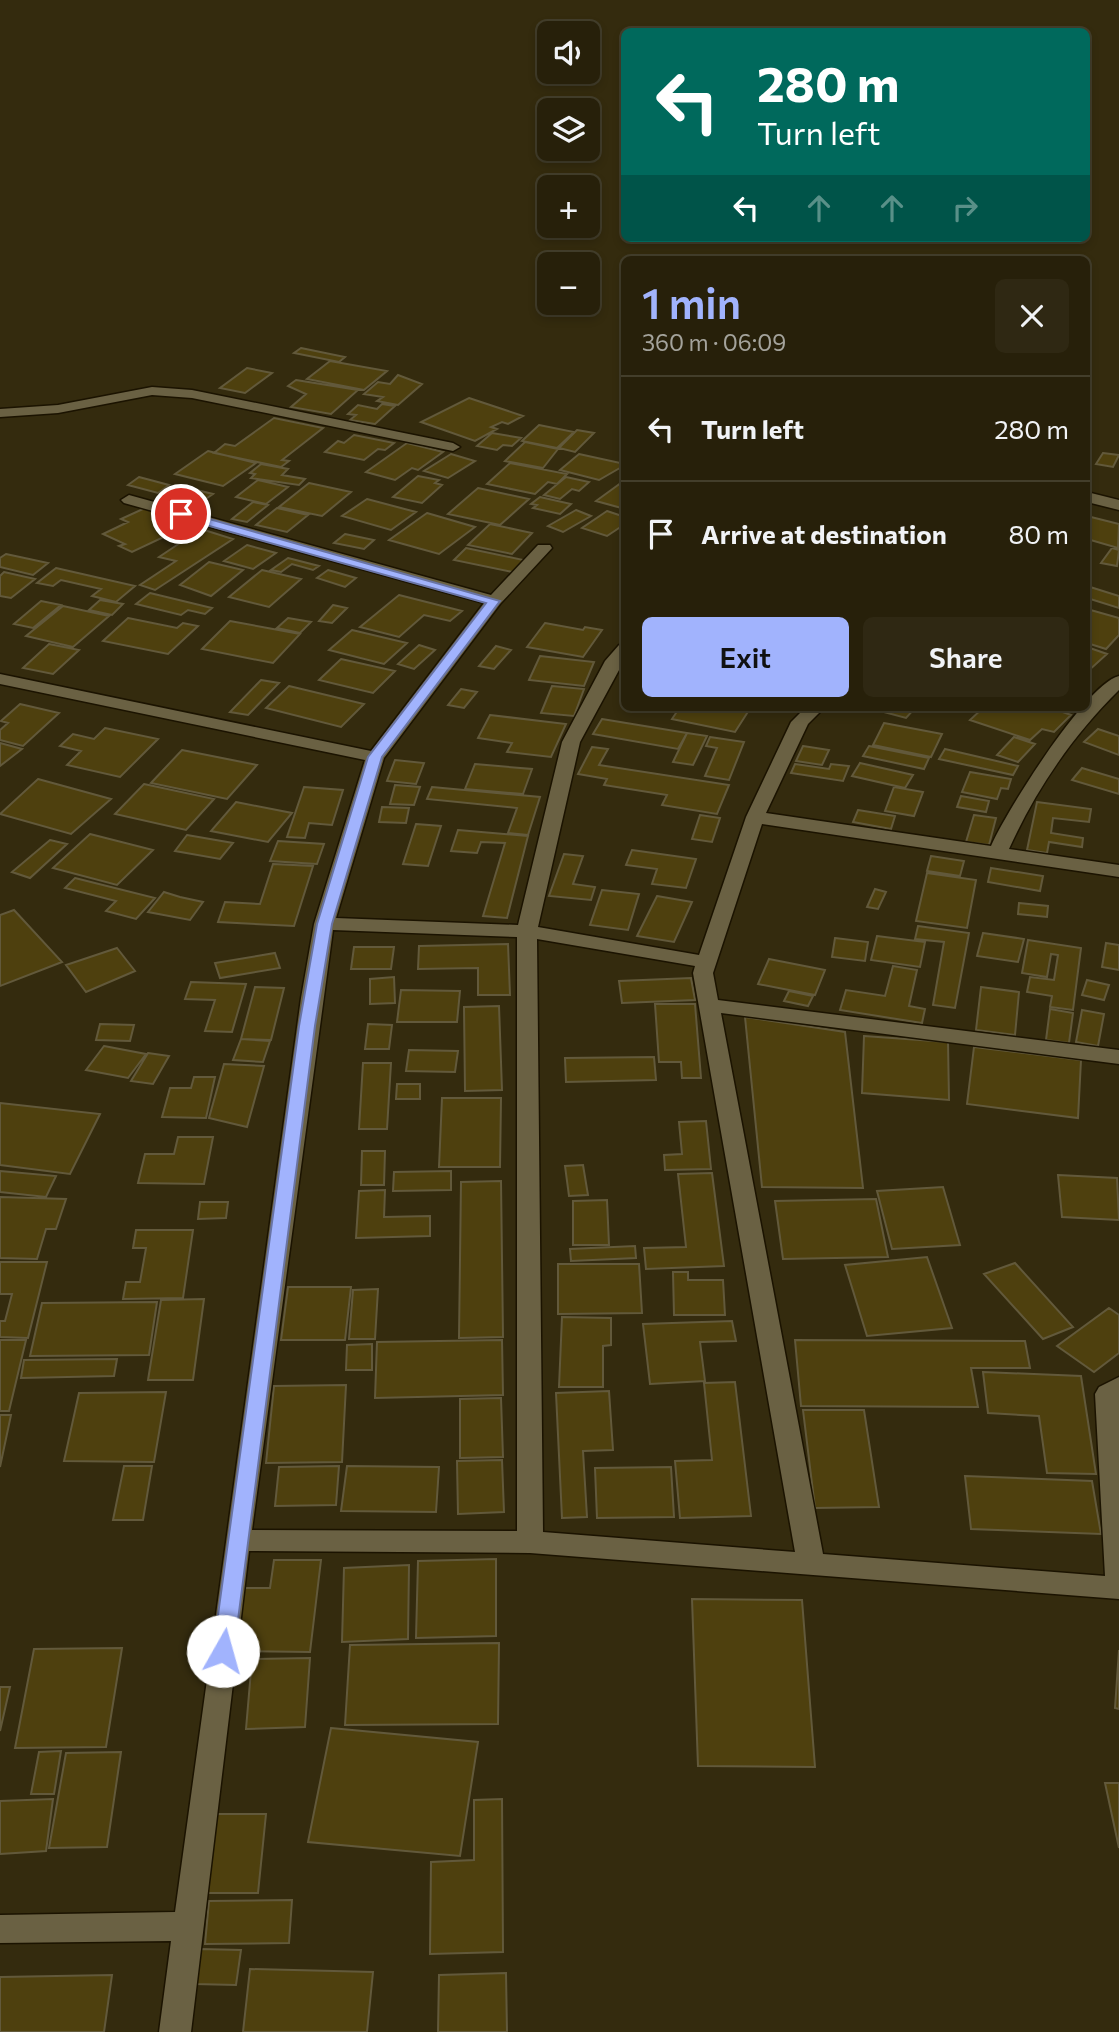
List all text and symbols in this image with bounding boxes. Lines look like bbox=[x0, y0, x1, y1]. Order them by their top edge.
map controls bbox=[537, 21, 600, 315]
button: sound bbox=[537, 21, 600, 84]
text: 280 m bbox=[757, 52, 900, 112]
icon: left bbox=[642, 56, 733, 147]
button: layers bbox=[537, 98, 600, 161]
text: Turn left bbox=[757, 112, 881, 152]
button: + bbox=[537, 175, 600, 238]
icon: left bbox=[727, 189, 765, 227]
icon: ahead bbox=[800, 189, 838, 227]
icon: ahead bbox=[873, 189, 911, 227]
icon: right bbox=[946, 189, 984, 227]
button: − bbox=[537, 252, 600, 315]
text: 1 min bbox=[642, 276, 741, 328]
button: close bbox=[995, 279, 1069, 353]
text: 360 m · 06:09 bbox=[642, 328, 786, 356]
icon: left bbox=[642, 410, 680, 448]
text: Turn left bbox=[701, 413, 804, 444]
text: 280 m bbox=[994, 413, 1069, 444]
pin bbox=[151, 484, 211, 544]
icon: arrive bbox=[162, 495, 200, 533]
icon: arrive bbox=[642, 515, 680, 553]
text: Arrive at destination bbox=[701, 518, 947, 549]
text: 80 m bbox=[1009, 518, 1069, 549]
button: Exit bbox=[642, 617, 849, 697]
button: Share bbox=[863, 617, 1069, 697]
position arrow bbox=[186, 1614, 260, 1688]

